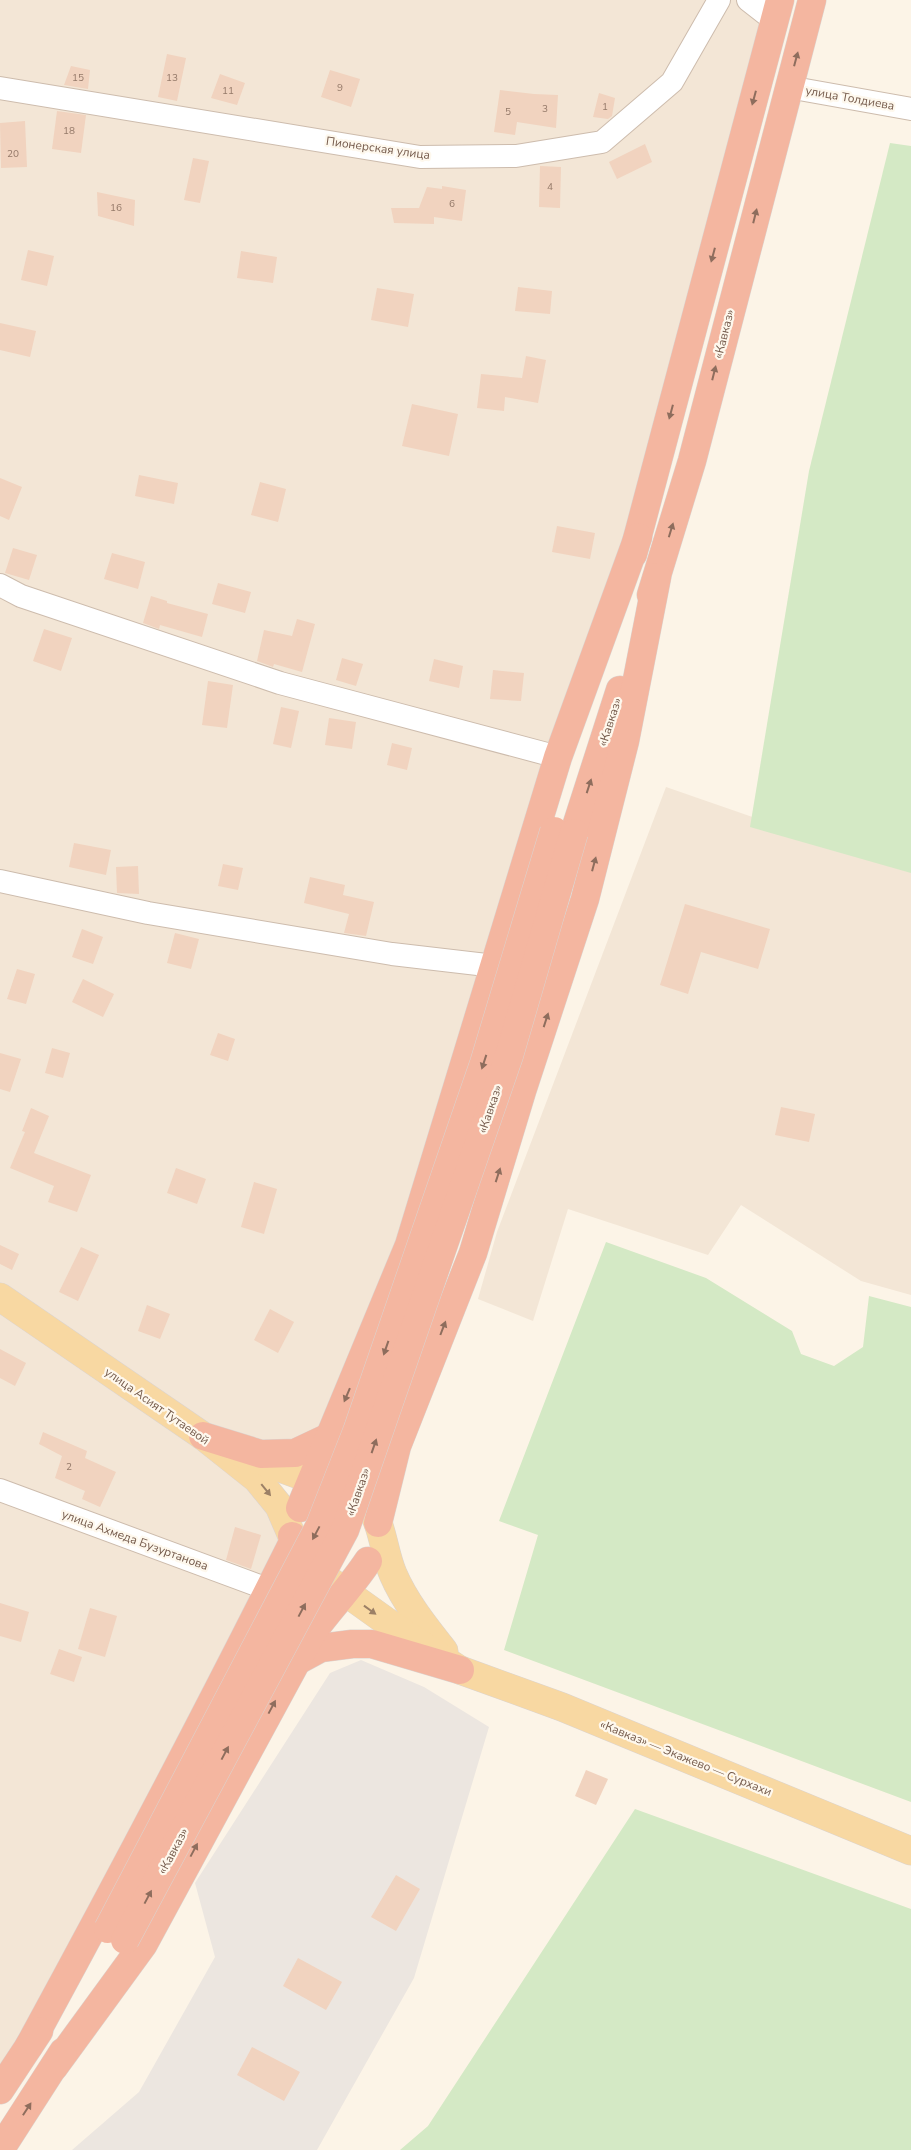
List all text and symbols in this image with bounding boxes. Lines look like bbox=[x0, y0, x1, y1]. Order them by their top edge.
one-way arrow bbox=[792, 51, 800, 66]
house number: 15 bbox=[72, 71, 84, 85]
house number: 13 bbox=[166, 71, 178, 85]
house number: 9 bbox=[337, 81, 343, 95]
street label: улица Толдиева bbox=[804, 82, 896, 114]
house number: 11 bbox=[222, 84, 234, 98]
one-way arrow bbox=[750, 90, 758, 105]
house number: 1 bbox=[602, 100, 608, 114]
house number: 3 bbox=[542, 102, 548, 116]
house number: 5 bbox=[505, 105, 511, 119]
house number: 18 bbox=[63, 124, 75, 138]
street label: Пионерская улица bbox=[325, 133, 431, 163]
house number: 20 bbox=[7, 147, 19, 161]
house number: 4 bbox=[547, 180, 553, 194]
house number: 6 bbox=[449, 197, 455, 211]
house number: 16 bbox=[110, 201, 122, 215]
one-way arrow bbox=[751, 209, 759, 224]
one-way arrow bbox=[708, 248, 716, 263]
street label: «Кавказ» bbox=[710, 308, 738, 360]
one-way arrow bbox=[710, 366, 718, 381]
one-way arrow bbox=[667, 405, 675, 420]
one-way arrow bbox=[667, 522, 675, 537]
street label: «Кавказ» bbox=[595, 696, 625, 748]
one-way arrow bbox=[586, 779, 593, 794]
one-way arrow bbox=[590, 857, 598, 872]
one-way arrow bbox=[542, 1012, 550, 1027]
one-way arrow bbox=[480, 1055, 488, 1070]
street label: «Кавказ» bbox=[474, 1083, 506, 1135]
one-way arrow bbox=[494, 1167, 502, 1182]
one-way arrow bbox=[439, 1320, 447, 1335]
one-way arrow bbox=[381, 1341, 389, 1356]
street label: улица Асият Тутаевой bbox=[102, 1364, 212, 1448]
one-way arrow bbox=[342, 1388, 350, 1402]
one-way arrow bbox=[371, 1438, 378, 1453]
house number: 2 bbox=[66, 1460, 72, 1474]
street label: «Кавказ» bbox=[342, 1466, 374, 1518]
one-way arrow bbox=[261, 1483, 272, 1496]
street label: улица Ахмеда Бузуртанова bbox=[60, 1506, 210, 1574]
one-way arrow bbox=[312, 1525, 320, 1540]
one-way arrow bbox=[298, 1603, 306, 1617]
one-way arrow bbox=[363, 1604, 376, 1615]
one-way arrow bbox=[268, 1700, 276, 1715]
street label: «Кавказ» — Экажево — Сурхахи bbox=[598, 1716, 774, 1800]
one-way arrow bbox=[221, 1746, 229, 1761]
street label: «Кавказ» bbox=[154, 1825, 192, 1877]
one-way arrow bbox=[190, 1843, 199, 1857]
one-way arrow bbox=[144, 1889, 152, 1904]
one-way arrow bbox=[22, 2102, 32, 2116]

